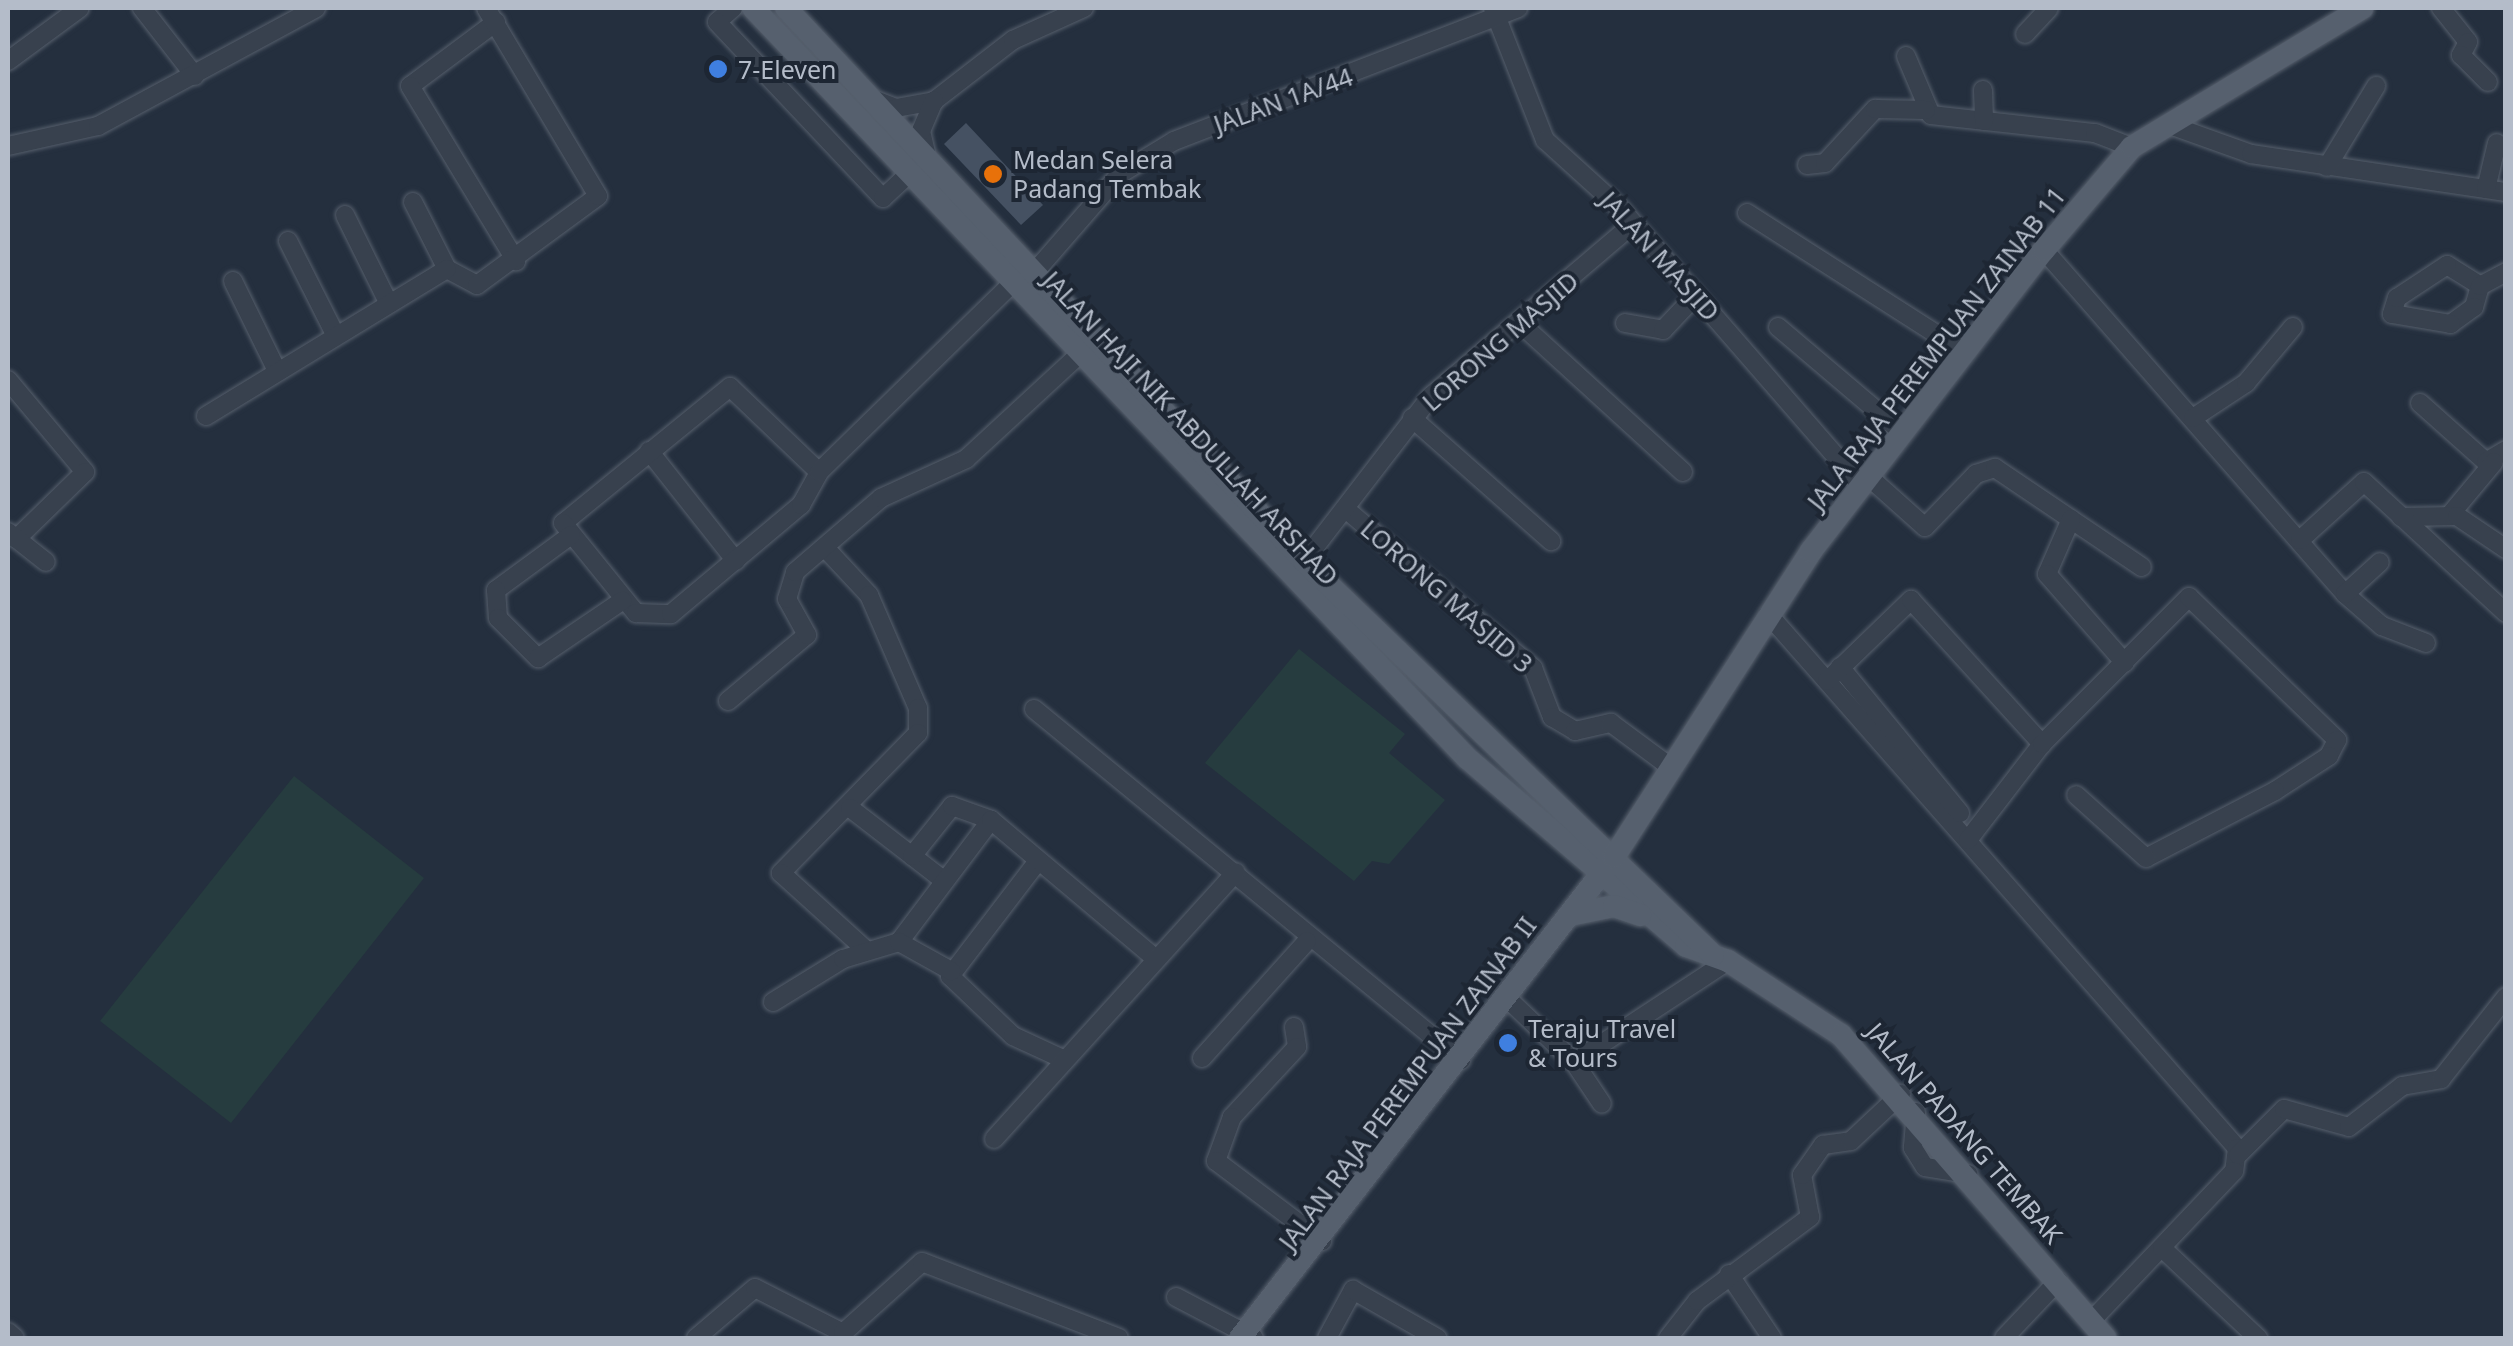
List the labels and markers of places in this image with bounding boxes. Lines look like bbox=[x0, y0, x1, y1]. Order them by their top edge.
place label: 7-Eleven bbox=[738, 54, 837, 84]
marker: 7-Eleven bbox=[707, 58, 729, 80]
place label: Medan Selera Padang Tembak bbox=[1013, 145, 1201, 204]
marker: Medan Selera Padang Tembak bbox=[982, 163, 1004, 185]
place label: Teraju Travel & Tours bbox=[1528, 1014, 1676, 1073]
marker: Teraju Travel & Tours bbox=[1497, 1032, 1519, 1054]

